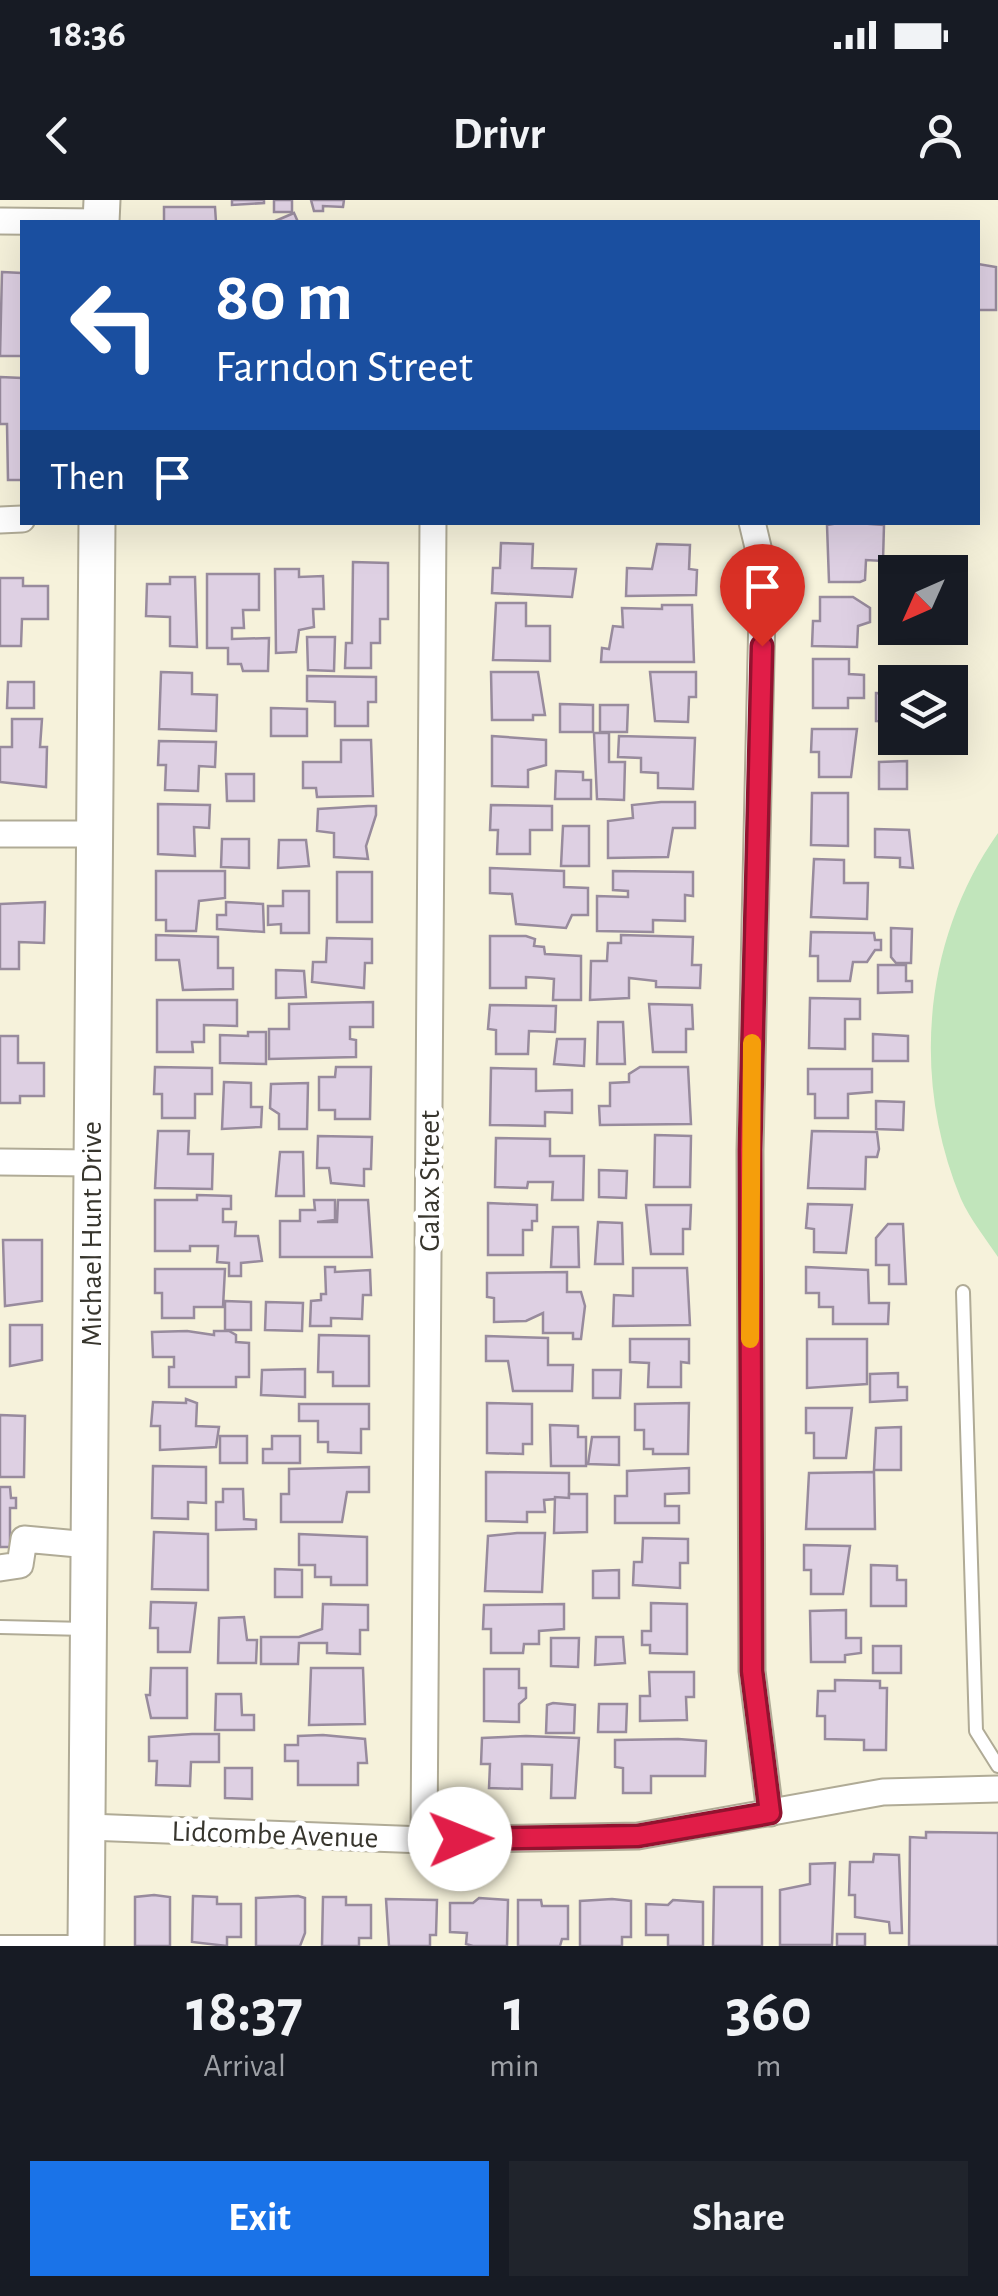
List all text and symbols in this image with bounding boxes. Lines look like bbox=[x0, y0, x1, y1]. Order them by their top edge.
text: 18:36 bbox=[50, 16, 126, 54]
icon: back bbox=[30, 108, 85, 163]
icon: person bbox=[913, 108, 968, 163]
text: Drivr bbox=[453, 112, 545, 157]
icon: left bbox=[50, 260, 180, 390]
text: 80 m bbox=[215, 263, 353, 333]
text: Farndon Street bbox=[215, 345, 473, 390]
icon: arrive bbox=[145, 450, 200, 505]
text: Then bbox=[50, 459, 125, 497]
pin bbox=[720, 544, 805, 647]
north arrow bbox=[878, 555, 968, 645]
map controls bbox=[878, 555, 968, 755]
icon: arrive bbox=[735, 559, 790, 614]
button: layers bbox=[878, 665, 968, 755]
street label: Galax Street bbox=[415, 1110, 445, 1252]
street label: Michael Hunt Drive bbox=[77, 1121, 107, 1347]
position arrow bbox=[408, 1787, 512, 1891]
street label: Lidcombe Avenue bbox=[171, 1816, 379, 1854]
text: 18:37 bbox=[186, 1982, 303, 2042]
text: 1 bbox=[503, 1982, 525, 2042]
text: 360 bbox=[726, 1982, 812, 2042]
text: Arrival bbox=[204, 2050, 286, 2082]
text: min bbox=[489, 2050, 539, 2082]
text: m bbox=[756, 2050, 781, 2082]
button: Exit bbox=[30, 2161, 489, 2276]
button: Share bbox=[509, 2161, 968, 2276]

